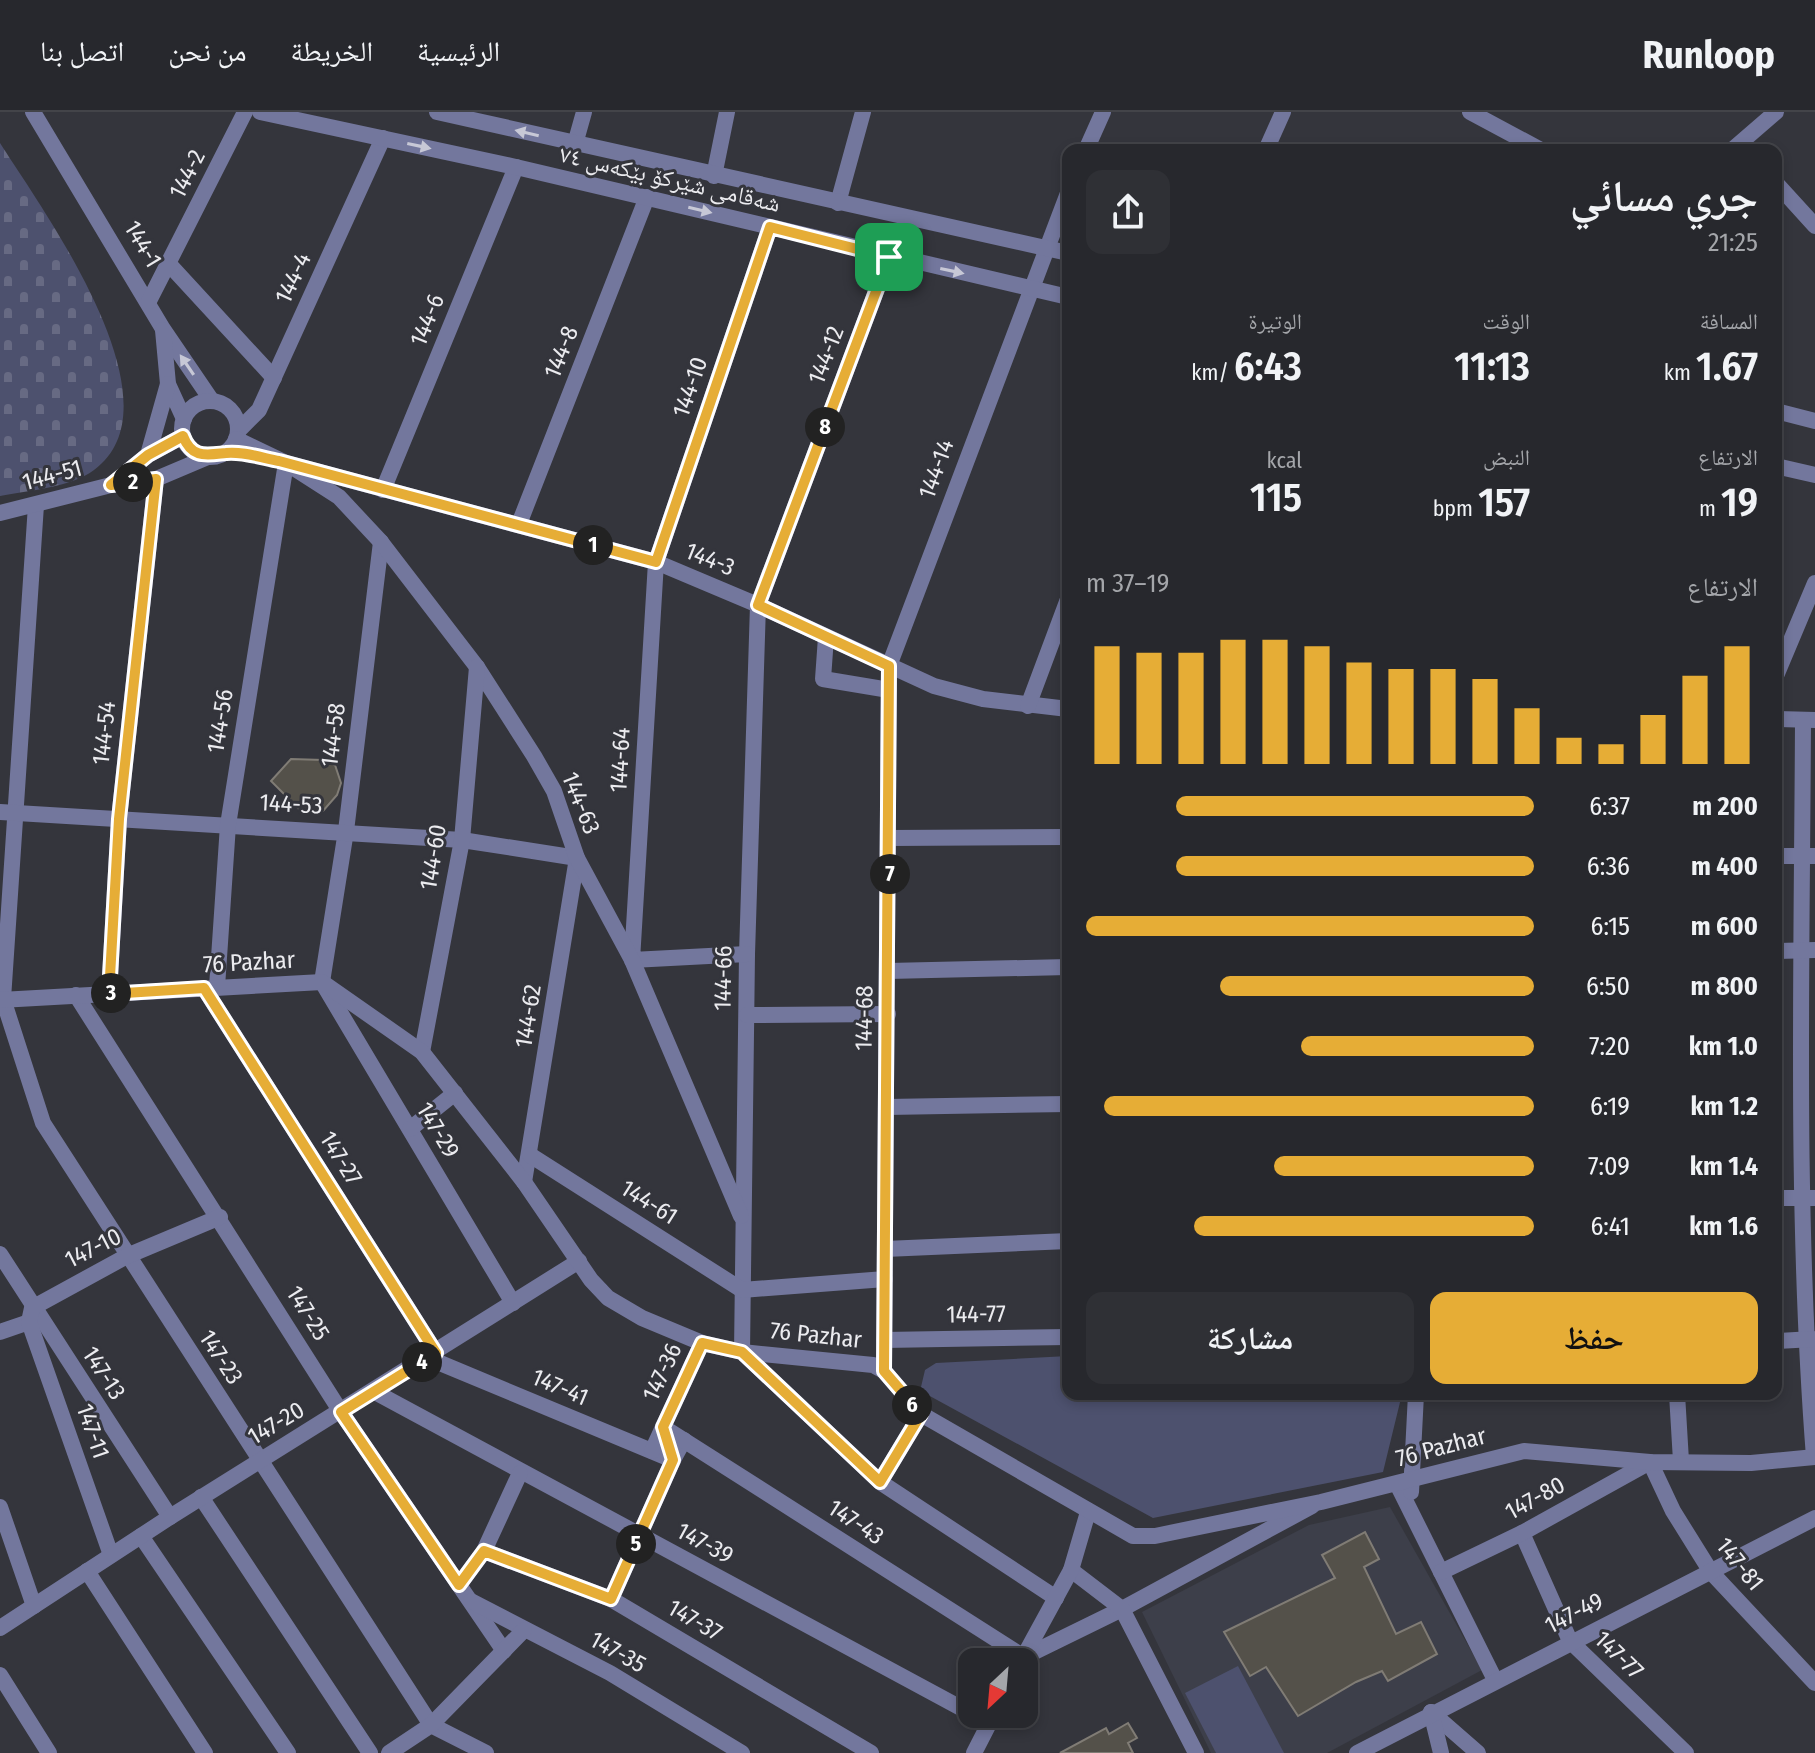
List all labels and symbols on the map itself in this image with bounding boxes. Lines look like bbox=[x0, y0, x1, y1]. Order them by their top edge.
one-way arrow bbox=[515, 126, 540, 139]
one-way arrow bbox=[407, 140, 432, 153]
street label: شەقامی شێرکۆ بێکەس ٧٤ bbox=[557, 140, 783, 218]
street label: 144-2 bbox=[163, 145, 211, 203]
one-way arrow bbox=[687, 204, 712, 217]
street label: 144-1 bbox=[118, 216, 168, 272]
pin bbox=[855, 223, 923, 291]
street label: 144-4 bbox=[269, 248, 317, 308]
one-way arrow bbox=[940, 265, 965, 278]
street label: 144-6 bbox=[404, 290, 450, 350]
street label: 144-8 bbox=[538, 322, 584, 382]
street label: 144-12 bbox=[802, 322, 850, 388]
street label: 144-10 bbox=[667, 353, 713, 421]
one-way arrow bbox=[181, 354, 195, 376]
pin: 8 bbox=[805, 407, 845, 447]
street label: 144-14 bbox=[912, 436, 960, 502]
street label: 144-51 bbox=[19, 454, 85, 496]
pin: 2 bbox=[113, 462, 153, 502]
pin: 1 bbox=[573, 525, 613, 565]
street label: 144-3 bbox=[681, 536, 739, 582]
street label: 144-56 bbox=[201, 687, 239, 755]
street label: 144-54 bbox=[87, 700, 121, 766]
street label: 144-58 bbox=[315, 701, 351, 769]
street label: 144-64 bbox=[604, 727, 636, 793]
street label: 144-63 bbox=[556, 768, 606, 838]
street label: 144-53 bbox=[259, 788, 323, 820]
street label: 144-60 bbox=[414, 822, 452, 892]
pin: 7 bbox=[870, 854, 910, 894]
street label: 144-66 bbox=[708, 945, 738, 1011]
street label: 76 Pazhar bbox=[202, 946, 296, 978]
pin: 3 bbox=[91, 973, 131, 1013]
street label: 144-62 bbox=[509, 982, 547, 1050]
street label: 144-68 bbox=[849, 985, 879, 1051]
street label: 147-29 bbox=[411, 1097, 465, 1163]
street label: 147-27 bbox=[314, 1126, 368, 1190]
street label: 144-61 bbox=[615, 1174, 683, 1230]
street label: 147-10 bbox=[60, 1222, 126, 1274]
street label: 147-25 bbox=[280, 1280, 336, 1346]
street label: 144-77 bbox=[946, 1299, 1006, 1329]
street label: 76 Pazhar bbox=[769, 1316, 864, 1354]
street label: 147-23 bbox=[193, 1325, 249, 1389]
street label: 147-36 bbox=[637, 1339, 687, 1405]
street label: 147-13 bbox=[77, 1341, 131, 1405]
pin: 4 bbox=[402, 1342, 442, 1382]
street label: 147-41 bbox=[528, 1363, 592, 1411]
pin: 6 bbox=[892, 1385, 932, 1425]
street label: 147-20 bbox=[243, 1395, 309, 1451]
street label: 147-11 bbox=[71, 1400, 115, 1462]
street label: 76 Pazhar bbox=[1393, 1421, 1490, 1472]
street label: 147-80 bbox=[1500, 1470, 1570, 1526]
street label: 147-43 bbox=[823, 1494, 889, 1550]
street label: 147-39 bbox=[672, 1517, 738, 1569]
pin: 5 bbox=[616, 1524, 656, 1564]
street label: 147-81 bbox=[1710, 1532, 1770, 1596]
street label: 147-49 bbox=[1540, 1587, 1608, 1639]
street label: 147-37 bbox=[663, 1593, 727, 1647]
street label: 147-35 bbox=[585, 1625, 651, 1679]
street label: 147-77 bbox=[1589, 1625, 1649, 1685]
north arrow bbox=[958, 1648, 1038, 1728]

